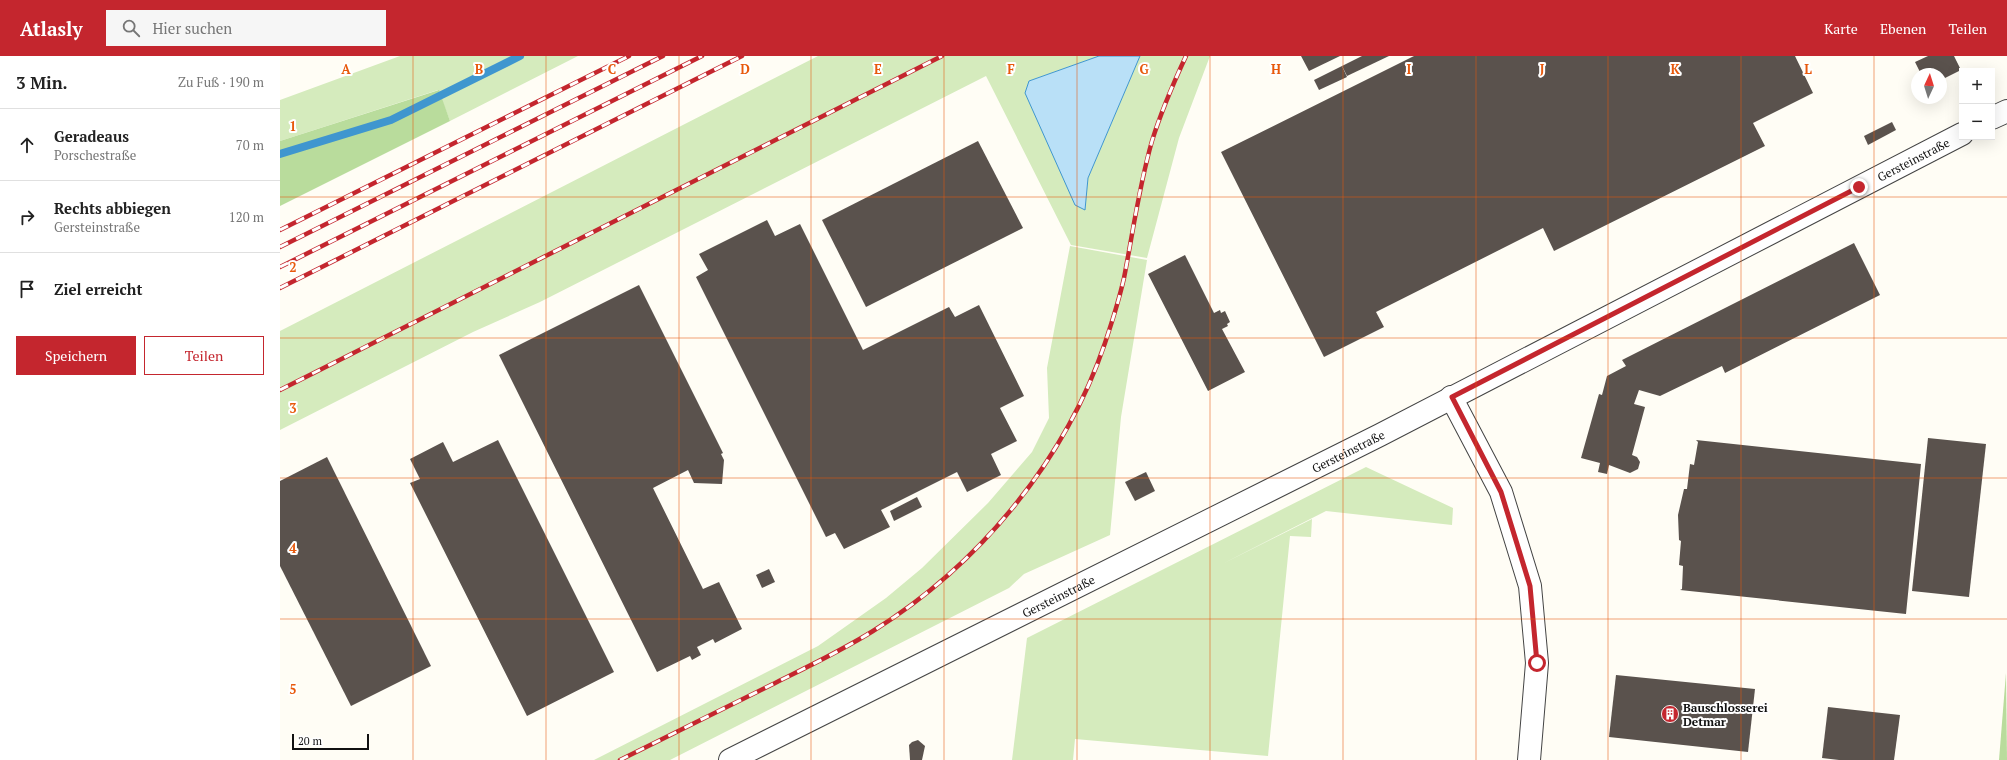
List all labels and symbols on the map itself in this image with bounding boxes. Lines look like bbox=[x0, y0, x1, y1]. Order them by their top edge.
text: A bbox=[341, 60, 351, 78]
text: B bbox=[475, 60, 483, 78]
text: C bbox=[608, 60, 616, 78]
text: D bbox=[740, 60, 750, 78]
text: E bbox=[874, 60, 882, 78]
text: F bbox=[1007, 60, 1015, 78]
text: G bbox=[1139, 60, 1149, 78]
text: H bbox=[1271, 60, 1281, 78]
text: I bbox=[1407, 60, 1412, 78]
text: J bbox=[1540, 60, 1545, 78]
text: K bbox=[1670, 60, 1680, 78]
text: L bbox=[1804, 60, 1812, 78]
north arrow bbox=[1911, 68, 1947, 104]
text: 1 bbox=[289, 117, 297, 135]
street label: Gersteinstraße bbox=[1874, 134, 1952, 184]
route end bbox=[1850, 178, 1868, 196]
text: 2 bbox=[289, 258, 297, 276]
text: 3 bbox=[289, 399, 297, 417]
street label: Gersteinstraße bbox=[1309, 427, 1387, 475]
text: 4 bbox=[289, 539, 297, 557]
street label: Gersteinstraße bbox=[1019, 571, 1097, 620]
route start bbox=[1528, 654, 1546, 672]
text: 5 bbox=[289, 680, 297, 698]
place label: Bauschlosserei Detmar bbox=[1683, 700, 1768, 729]
building icon: Bauschlosserei Detmar bbox=[1660, 704, 1680, 724]
scale bar bbox=[292, 732, 369, 751]

